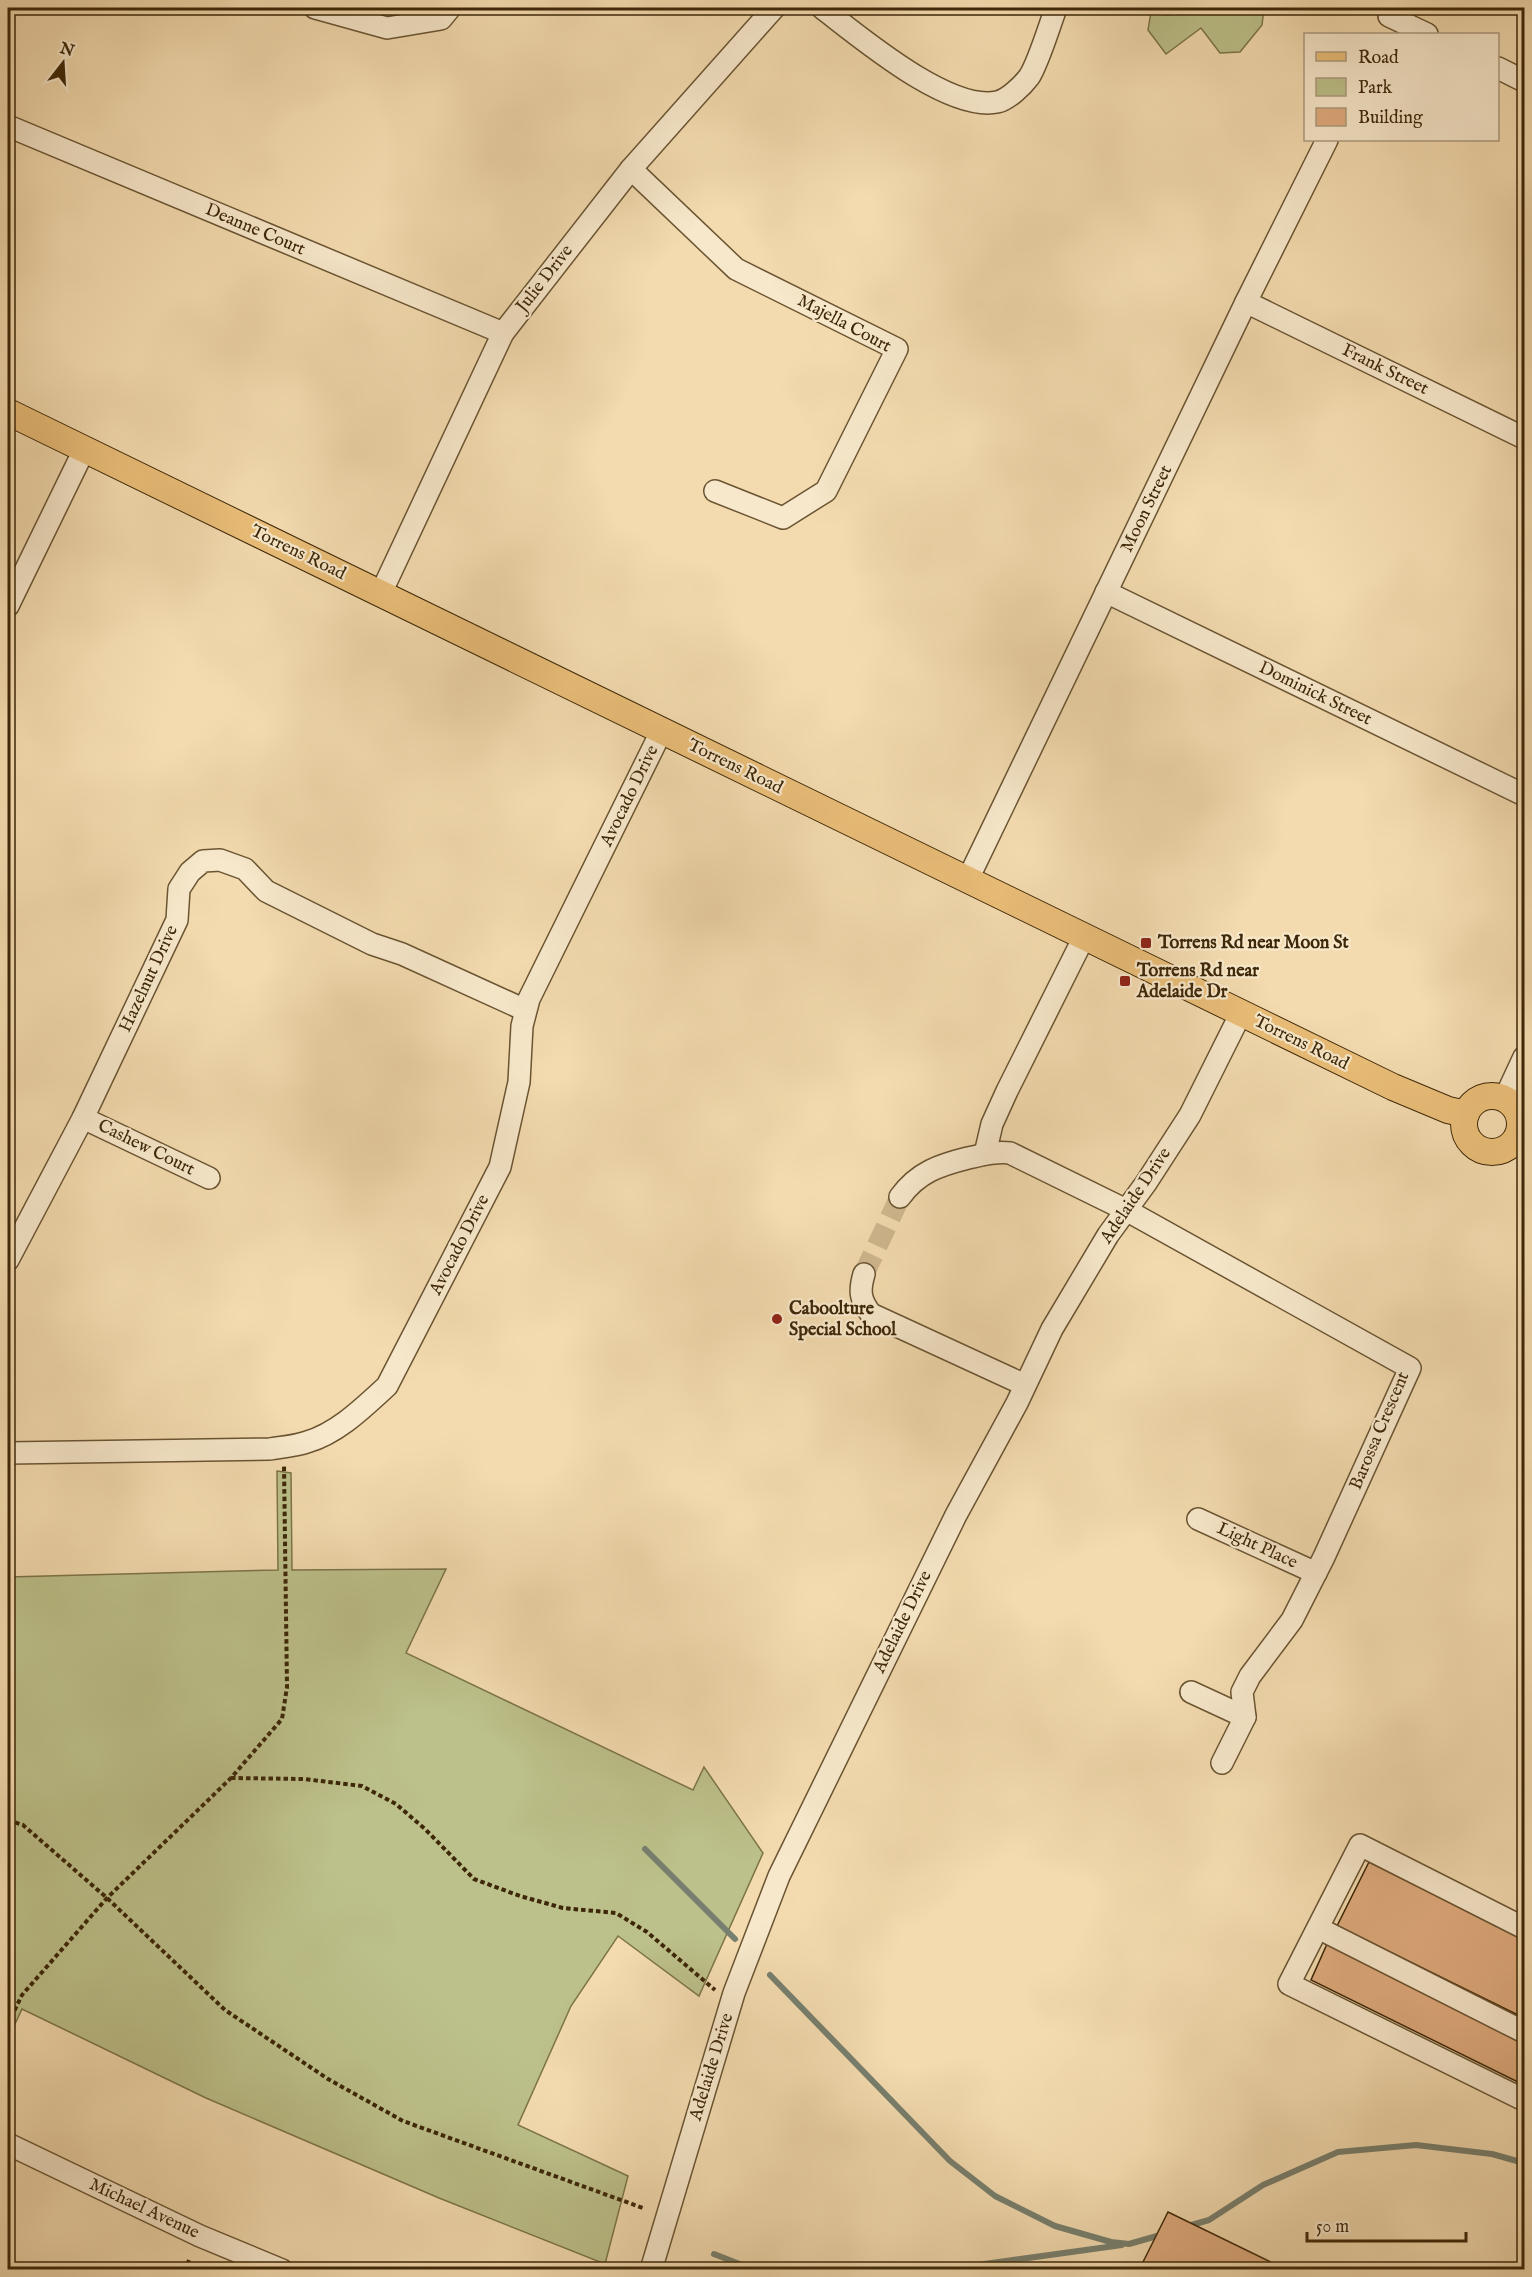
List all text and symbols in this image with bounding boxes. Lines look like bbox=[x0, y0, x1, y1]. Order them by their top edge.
north arrow bbox=[33, 33, 93, 93]
legend bbox=[1304, 33, 1499, 141]
text: N bbox=[56, 39, 76, 62]
text: Road bbox=[1358, 47, 1399, 70]
text: Park bbox=[1358, 77, 1393, 100]
text: Building bbox=[1358, 107, 1423, 130]
street label: Deanne Court bbox=[201, 199, 309, 261]
street label: Julie Drive bbox=[510, 240, 579, 319]
street label: Majella Court bbox=[793, 290, 895, 358]
street label: Frank Street bbox=[1338, 339, 1432, 401]
street label: Moon Street bbox=[1116, 462, 1178, 556]
street label: Torrens Road bbox=[247, 520, 350, 586]
street label: Dominick Street bbox=[1255, 657, 1375, 731]
street label: Torrens Road bbox=[684, 734, 787, 800]
street label: Avocado Drive bbox=[595, 742, 664, 851]
street label: Hazelnut Drive bbox=[114, 922, 184, 1036]
place label: Torrens Rd near Moon St bbox=[1157, 932, 1350, 955]
marker: Torrens Rd near Moon St bbox=[1139, 936, 1153, 950]
place label: Torrens Rd near Adelaide Dr bbox=[1136, 960, 1259, 1004]
marker: Torrens Rd near Adelaide Dr bbox=[1118, 974, 1132, 988]
street label: Torrens Road bbox=[1250, 1010, 1353, 1076]
street label: Cashew Court bbox=[94, 1115, 198, 1181]
street label: Adelaide Drive bbox=[1095, 1143, 1177, 1249]
street label: Avocado Drive bbox=[424, 1191, 495, 1300]
place label: Caboolture Special School bbox=[789, 1298, 897, 1342]
marker: Caboolture Special School bbox=[770, 1312, 784, 1326]
street label: Barossa Crescent bbox=[1345, 1368, 1415, 1494]
street label: Light Place bbox=[1213, 1517, 1301, 1575]
street label: Adelaide Drive bbox=[868, 1567, 938, 1678]
street label: Adelaide Drive bbox=[684, 2010, 739, 2124]
street label: Michael Avenue bbox=[85, 2173, 203, 2245]
scale bar bbox=[1307, 2205, 1466, 2243]
text: 50 m bbox=[1316, 2216, 1349, 2239]

